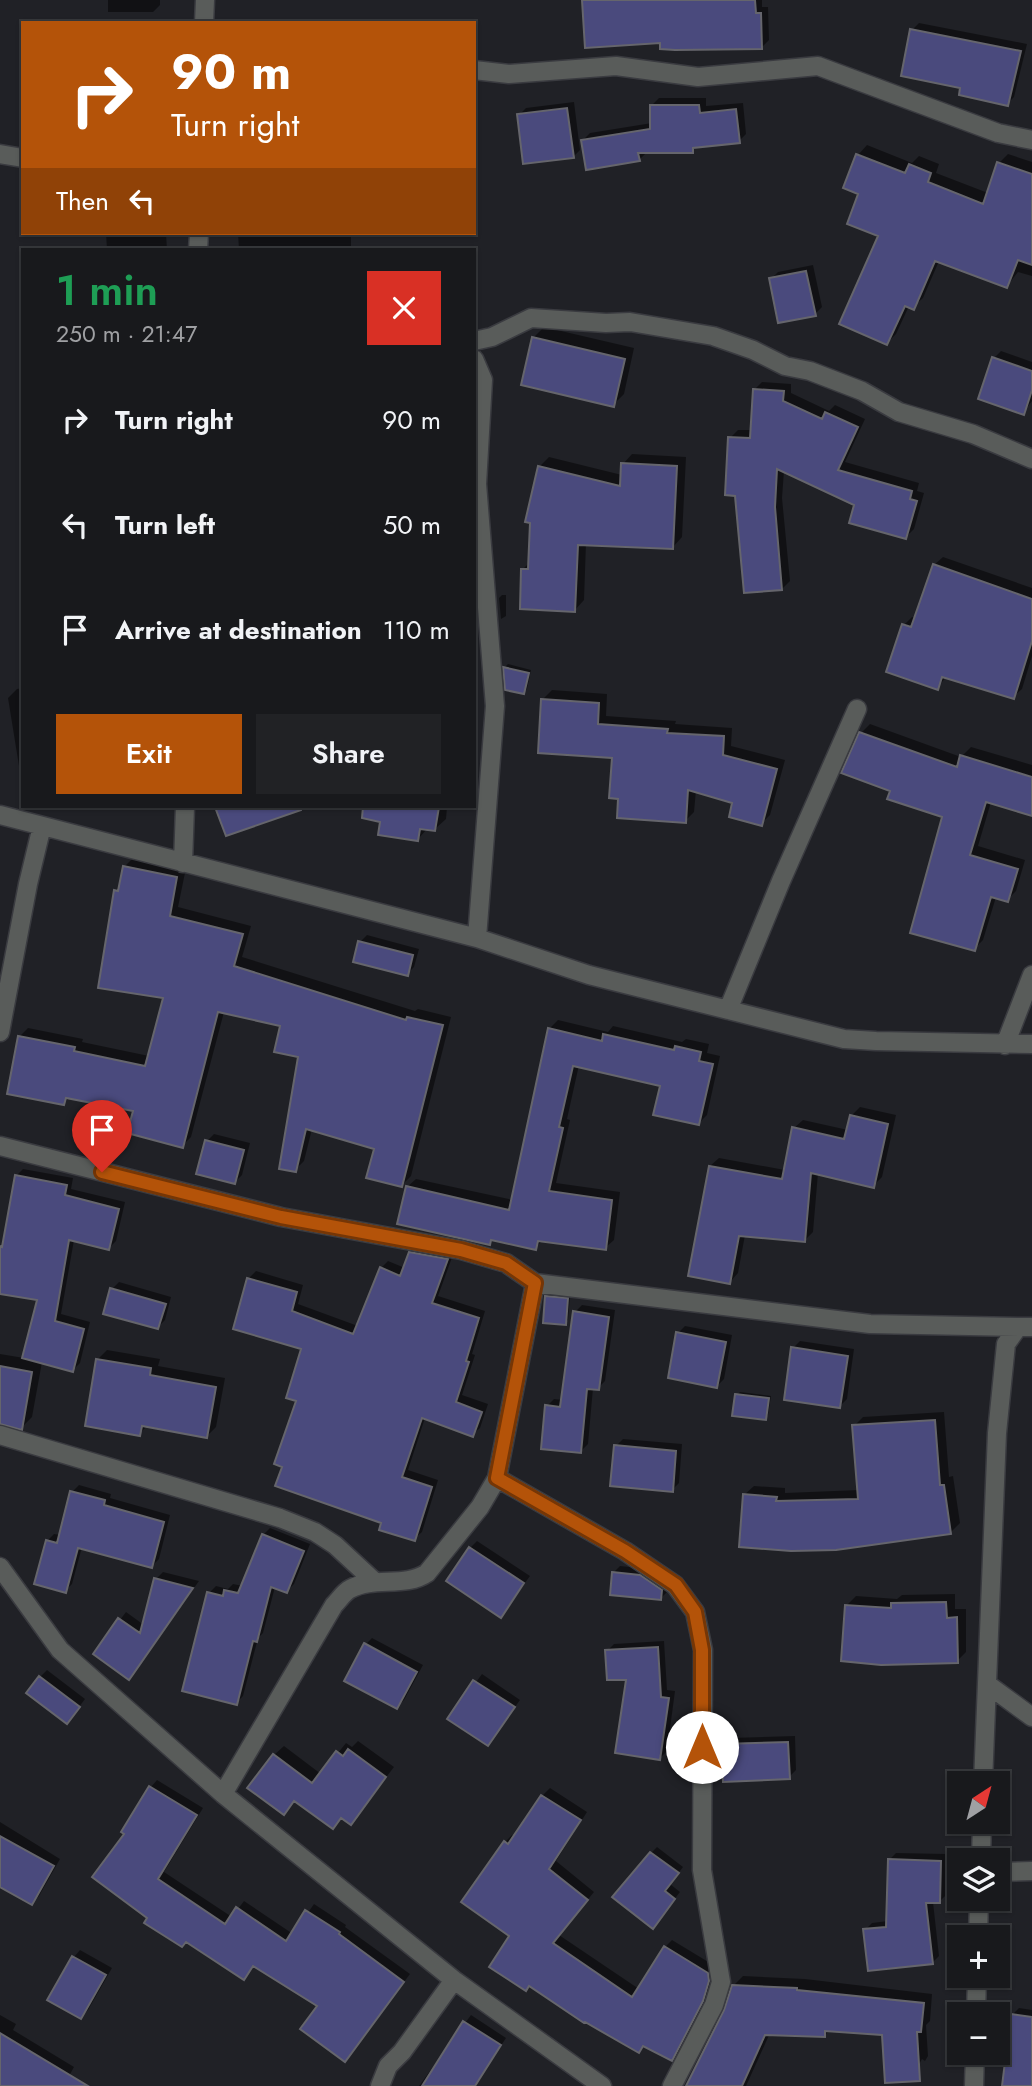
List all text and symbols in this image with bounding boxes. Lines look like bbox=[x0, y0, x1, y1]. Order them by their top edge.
text: 90 m bbox=[171, 37, 291, 107]
icon: right bbox=[56, 49, 147, 140]
text: Turn right bbox=[171, 102, 300, 148]
text: Then bbox=[56, 182, 109, 220]
icon: left bbox=[123, 182, 161, 220]
text: 1 min bbox=[56, 260, 158, 321]
button: close bbox=[367, 271, 441, 345]
text: 250 m · 21:47 bbox=[56, 317, 197, 351]
icon: right bbox=[56, 401, 94, 439]
text: Turn right bbox=[115, 401, 233, 439]
text: 90 m bbox=[382, 401, 441, 439]
icon: left bbox=[56, 506, 94, 544]
text: Turn left bbox=[115, 506, 215, 544]
text: 50 m bbox=[383, 506, 441, 544]
icon: arrive bbox=[56, 611, 94, 649]
text: Arrive at destination bbox=[115, 611, 362, 649]
text: 110 m bbox=[383, 611, 450, 649]
button: Exit bbox=[56, 714, 242, 794]
button: Share bbox=[256, 714, 441, 794]
pin bbox=[72, 1100, 132, 1172]
icon: arrive bbox=[83, 1111, 121, 1149]
position arrow bbox=[665, 1710, 739, 1784]
north arrow bbox=[947, 1771, 1010, 1834]
map controls bbox=[947, 1771, 1010, 2065]
button: layers bbox=[947, 1848, 1010, 1911]
button: + bbox=[947, 1925, 1010, 1988]
button: − bbox=[947, 2002, 1010, 2065]

